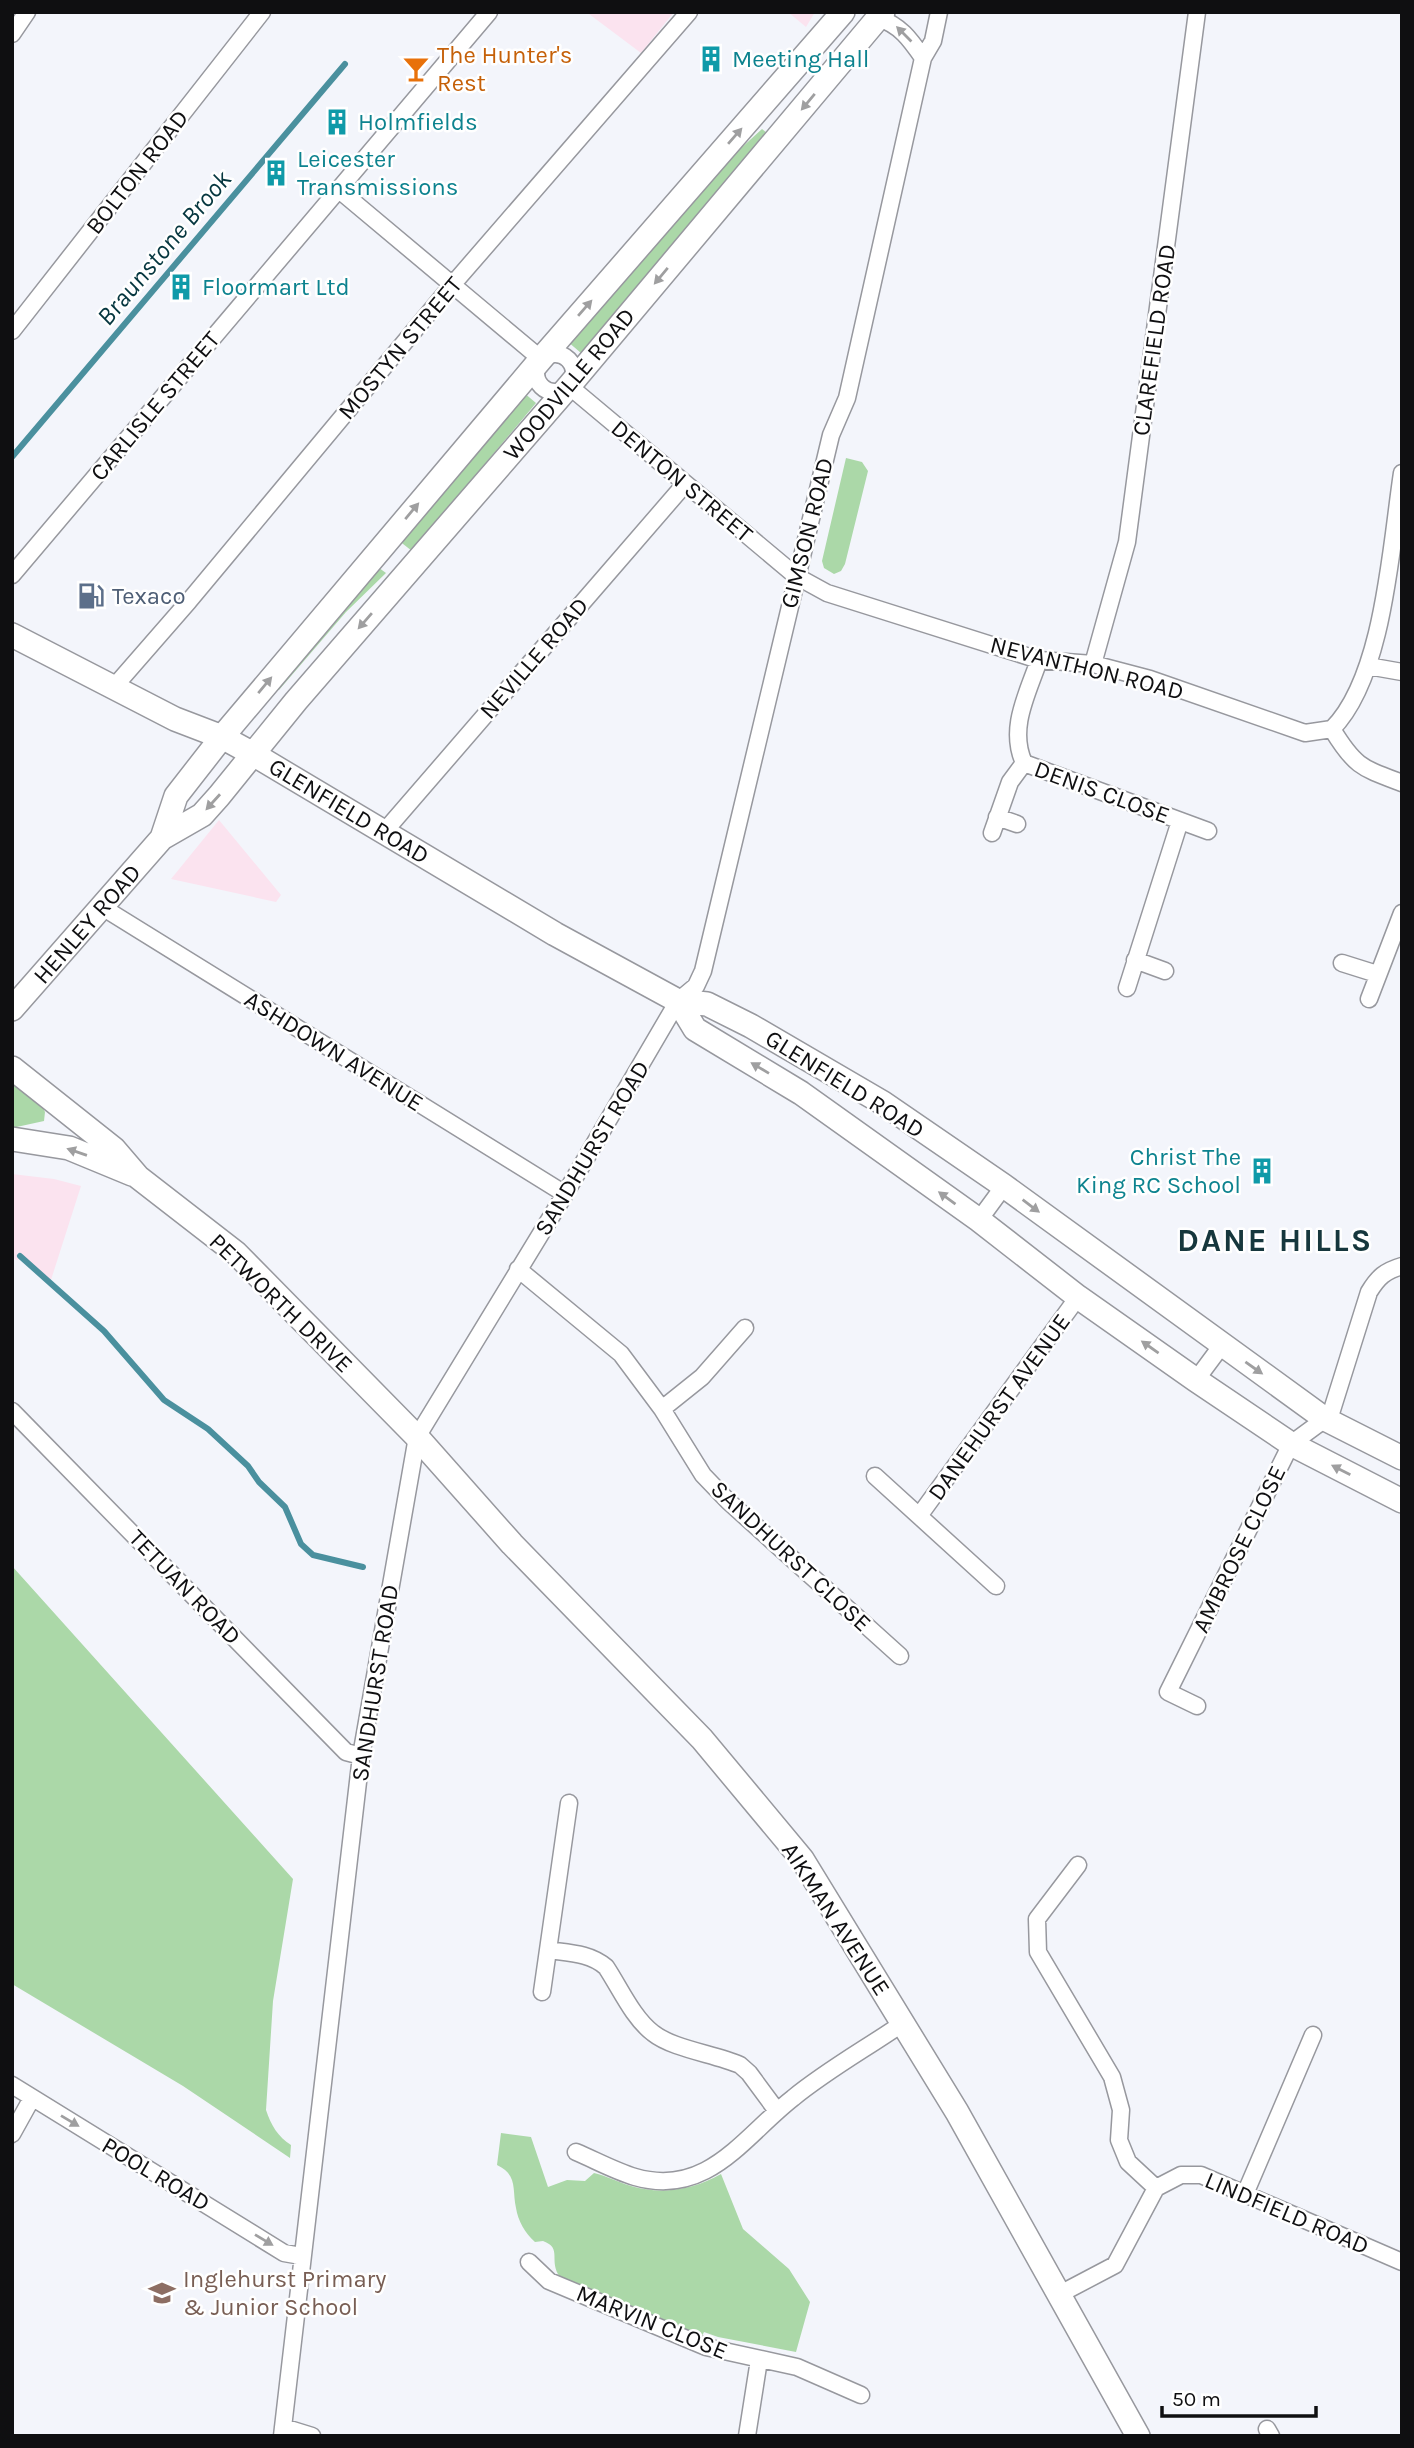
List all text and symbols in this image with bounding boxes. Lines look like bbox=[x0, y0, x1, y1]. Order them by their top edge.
one-way arrow bbox=[895, 25, 912, 42]
place label: The Hunter's Rest bbox=[437, 41, 572, 97]
building icon: Meeting Hall bbox=[696, 44, 726, 74]
place label: Meeting Hall bbox=[732, 45, 870, 73]
bar icon: The Hunter's Rest bbox=[401, 54, 431, 84]
one-way arrow bbox=[800, 93, 816, 111]
street label: BOLTON ROAD bbox=[80, 104, 194, 240]
building icon: Holmfields bbox=[322, 107, 352, 137]
place label: Holmfields bbox=[358, 108, 478, 136]
one-way arrow bbox=[727, 127, 743, 145]
place label: Leicester Transmissions bbox=[297, 145, 458, 201]
building icon: Leicester Transmissions bbox=[261, 158, 291, 188]
water label: Braunstone Brook bbox=[90, 164, 238, 332]
street label: CLAREFIELD ROAD bbox=[1127, 242, 1181, 438]
one-way arrow bbox=[653, 267, 669, 285]
street label: MOSTYN STREET bbox=[332, 271, 468, 425]
building icon: Floormart Ltd bbox=[166, 272, 196, 302]
place label: Floormart Ltd bbox=[202, 273, 350, 301]
one-way arrow bbox=[577, 299, 592, 316]
street label: WOODVILLE ROAD bbox=[497, 302, 641, 466]
street label: CARLISLE STREET bbox=[84, 326, 226, 486]
street label: DENTON STREET bbox=[606, 414, 758, 548]
street label: GIMSON ROAD bbox=[775, 455, 839, 611]
one-way arrow bbox=[404, 503, 419, 520]
fuel station icon: Texaco bbox=[76, 581, 106, 611]
place label: Texaco bbox=[112, 582, 186, 610]
street label: NEVILLE ROAD bbox=[474, 592, 594, 724]
one-way arrow bbox=[358, 613, 373, 630]
street label: NEVANTHON ROAD bbox=[987, 630, 1187, 706]
one-way arrow bbox=[257, 676, 272, 693]
street label: GLENFIELD ROAD bbox=[264, 752, 434, 870]
street label: DENIS CLOSE bbox=[1030, 755, 1174, 829]
one-way arrow bbox=[206, 794, 221, 811]
street label: HENLEY ROAD bbox=[27, 858, 147, 990]
street label: ASHDOWN AVENUE bbox=[240, 985, 428, 1117]
street label: GLENFIELD ROAD bbox=[760, 1024, 930, 1144]
street label: SANDHURST ROAD bbox=[529, 1055, 655, 1241]
one-way arrow bbox=[751, 1062, 770, 1075]
place label: Christ The King RC School bbox=[1076, 1143, 1241, 1199]
one-way arrow bbox=[66, 1146, 87, 1157]
building icon: Christ The King RC School bbox=[1247, 1156, 1277, 1186]
one-way arrow bbox=[938, 1191, 956, 1205]
one-way arrow bbox=[1022, 1198, 1040, 1212]
district label: DANE HILLS bbox=[1177, 1222, 1373, 1259]
street label: PETWORTH DRIVE bbox=[203, 1227, 359, 1379]
street label: DANEHURST AVENUE bbox=[922, 1308, 1076, 1506]
one-way arrow bbox=[1141, 1340, 1159, 1354]
one-way arrow bbox=[1245, 1361, 1263, 1375]
street label: AMBROSE CLOSE bbox=[1186, 1461, 1292, 1637]
one-way arrow bbox=[1331, 1464, 1351, 1475]
street label: SANDHURST CLOSE bbox=[705, 1475, 877, 1637]
street label: TETUAN ROAD bbox=[123, 1524, 247, 1650]
street label: SANDHURST ROAD bbox=[346, 1583, 404, 1783]
street label: AIKMAN AVENUE bbox=[776, 1837, 896, 2001]
one-way arrow bbox=[61, 2115, 80, 2128]
street label: POOL ROAD bbox=[97, 2131, 215, 2217]
street label: LINDFIELD ROAD bbox=[1201, 2166, 1373, 2260]
one-way arrow bbox=[255, 2234, 274, 2247]
place label: Inglehurst Primary & Junior School bbox=[183, 2265, 386, 2321]
school or university icon: Inglehurst Primary & Junior School bbox=[147, 2278, 177, 2308]
street label: MARVIN CLOSE bbox=[572, 2279, 732, 2365]
scale bar bbox=[1162, 2374, 1316, 2418]
text: 50 m bbox=[1172, 2387, 1221, 2411]

